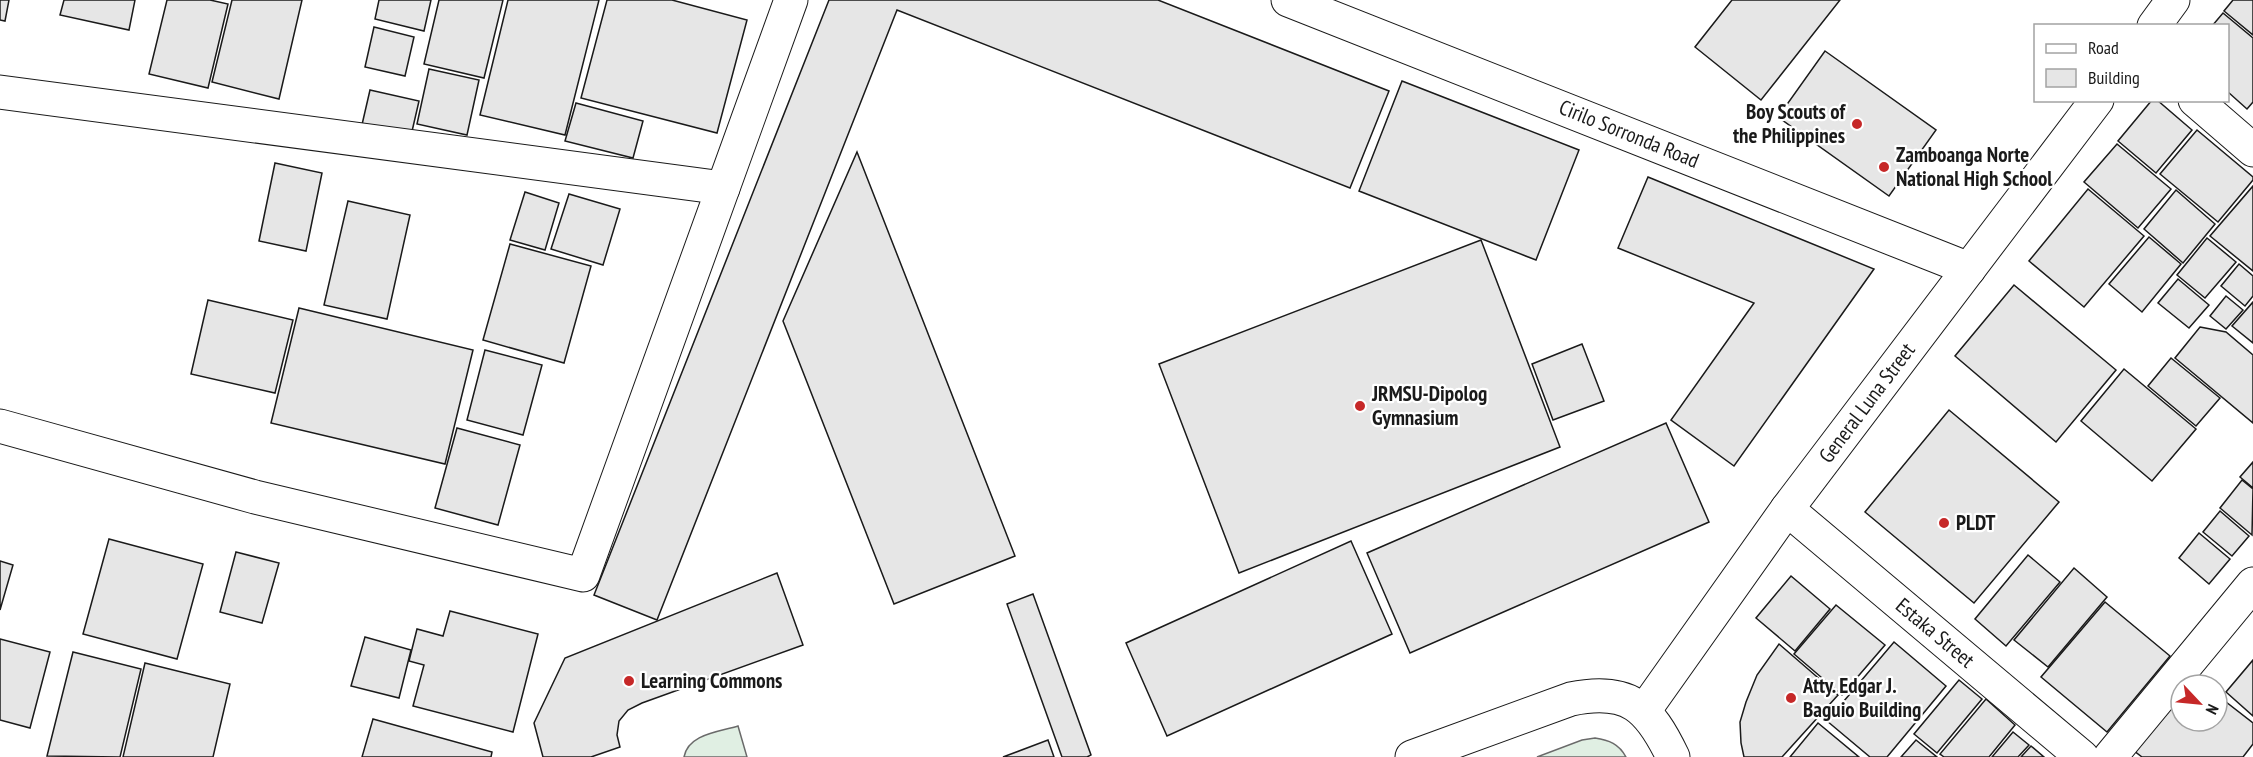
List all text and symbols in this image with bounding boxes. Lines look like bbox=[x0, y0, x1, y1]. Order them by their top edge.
legend bbox=[2034, 24, 2229, 102]
text: Road bbox=[2088, 36, 2119, 59]
text: Building bbox=[2088, 66, 2140, 89]
street label: Cirilo Sorronda Road bbox=[1555, 93, 1703, 174]
place label: Boy Scouts of the Philippines bbox=[1733, 98, 1846, 149]
marker: Boy Scouts of the Philippines bbox=[1850, 117, 1864, 131]
place label: Zamboanga Norte National High School bbox=[1896, 141, 2053, 192]
marker: Zamboanga Norte National High School bbox=[1877, 160, 1891, 174]
street label: General Luna Street bbox=[1813, 337, 1921, 468]
place label: JRMSU-Dipolog Gymnasium bbox=[1371, 380, 1487, 431]
marker: JRMSU-Dipolog Gymnasium bbox=[1353, 399, 1367, 413]
place label: PLDT bbox=[1956, 509, 1996, 536]
marker: PLDT bbox=[1937, 516, 1951, 530]
street label: Estaka Street bbox=[1890, 592, 1980, 674]
place label: Learning Commons bbox=[641, 667, 782, 694]
place label: Atty. Edgar J. Baguio Building bbox=[1802, 672, 1921, 723]
north arrow bbox=[2169, 673, 2229, 733]
marker: Learning Commons bbox=[622, 674, 636, 688]
marker: Atty. Edgar J. Baguio Building bbox=[1784, 691, 1798, 705]
text: N bbox=[2202, 701, 2223, 718]

